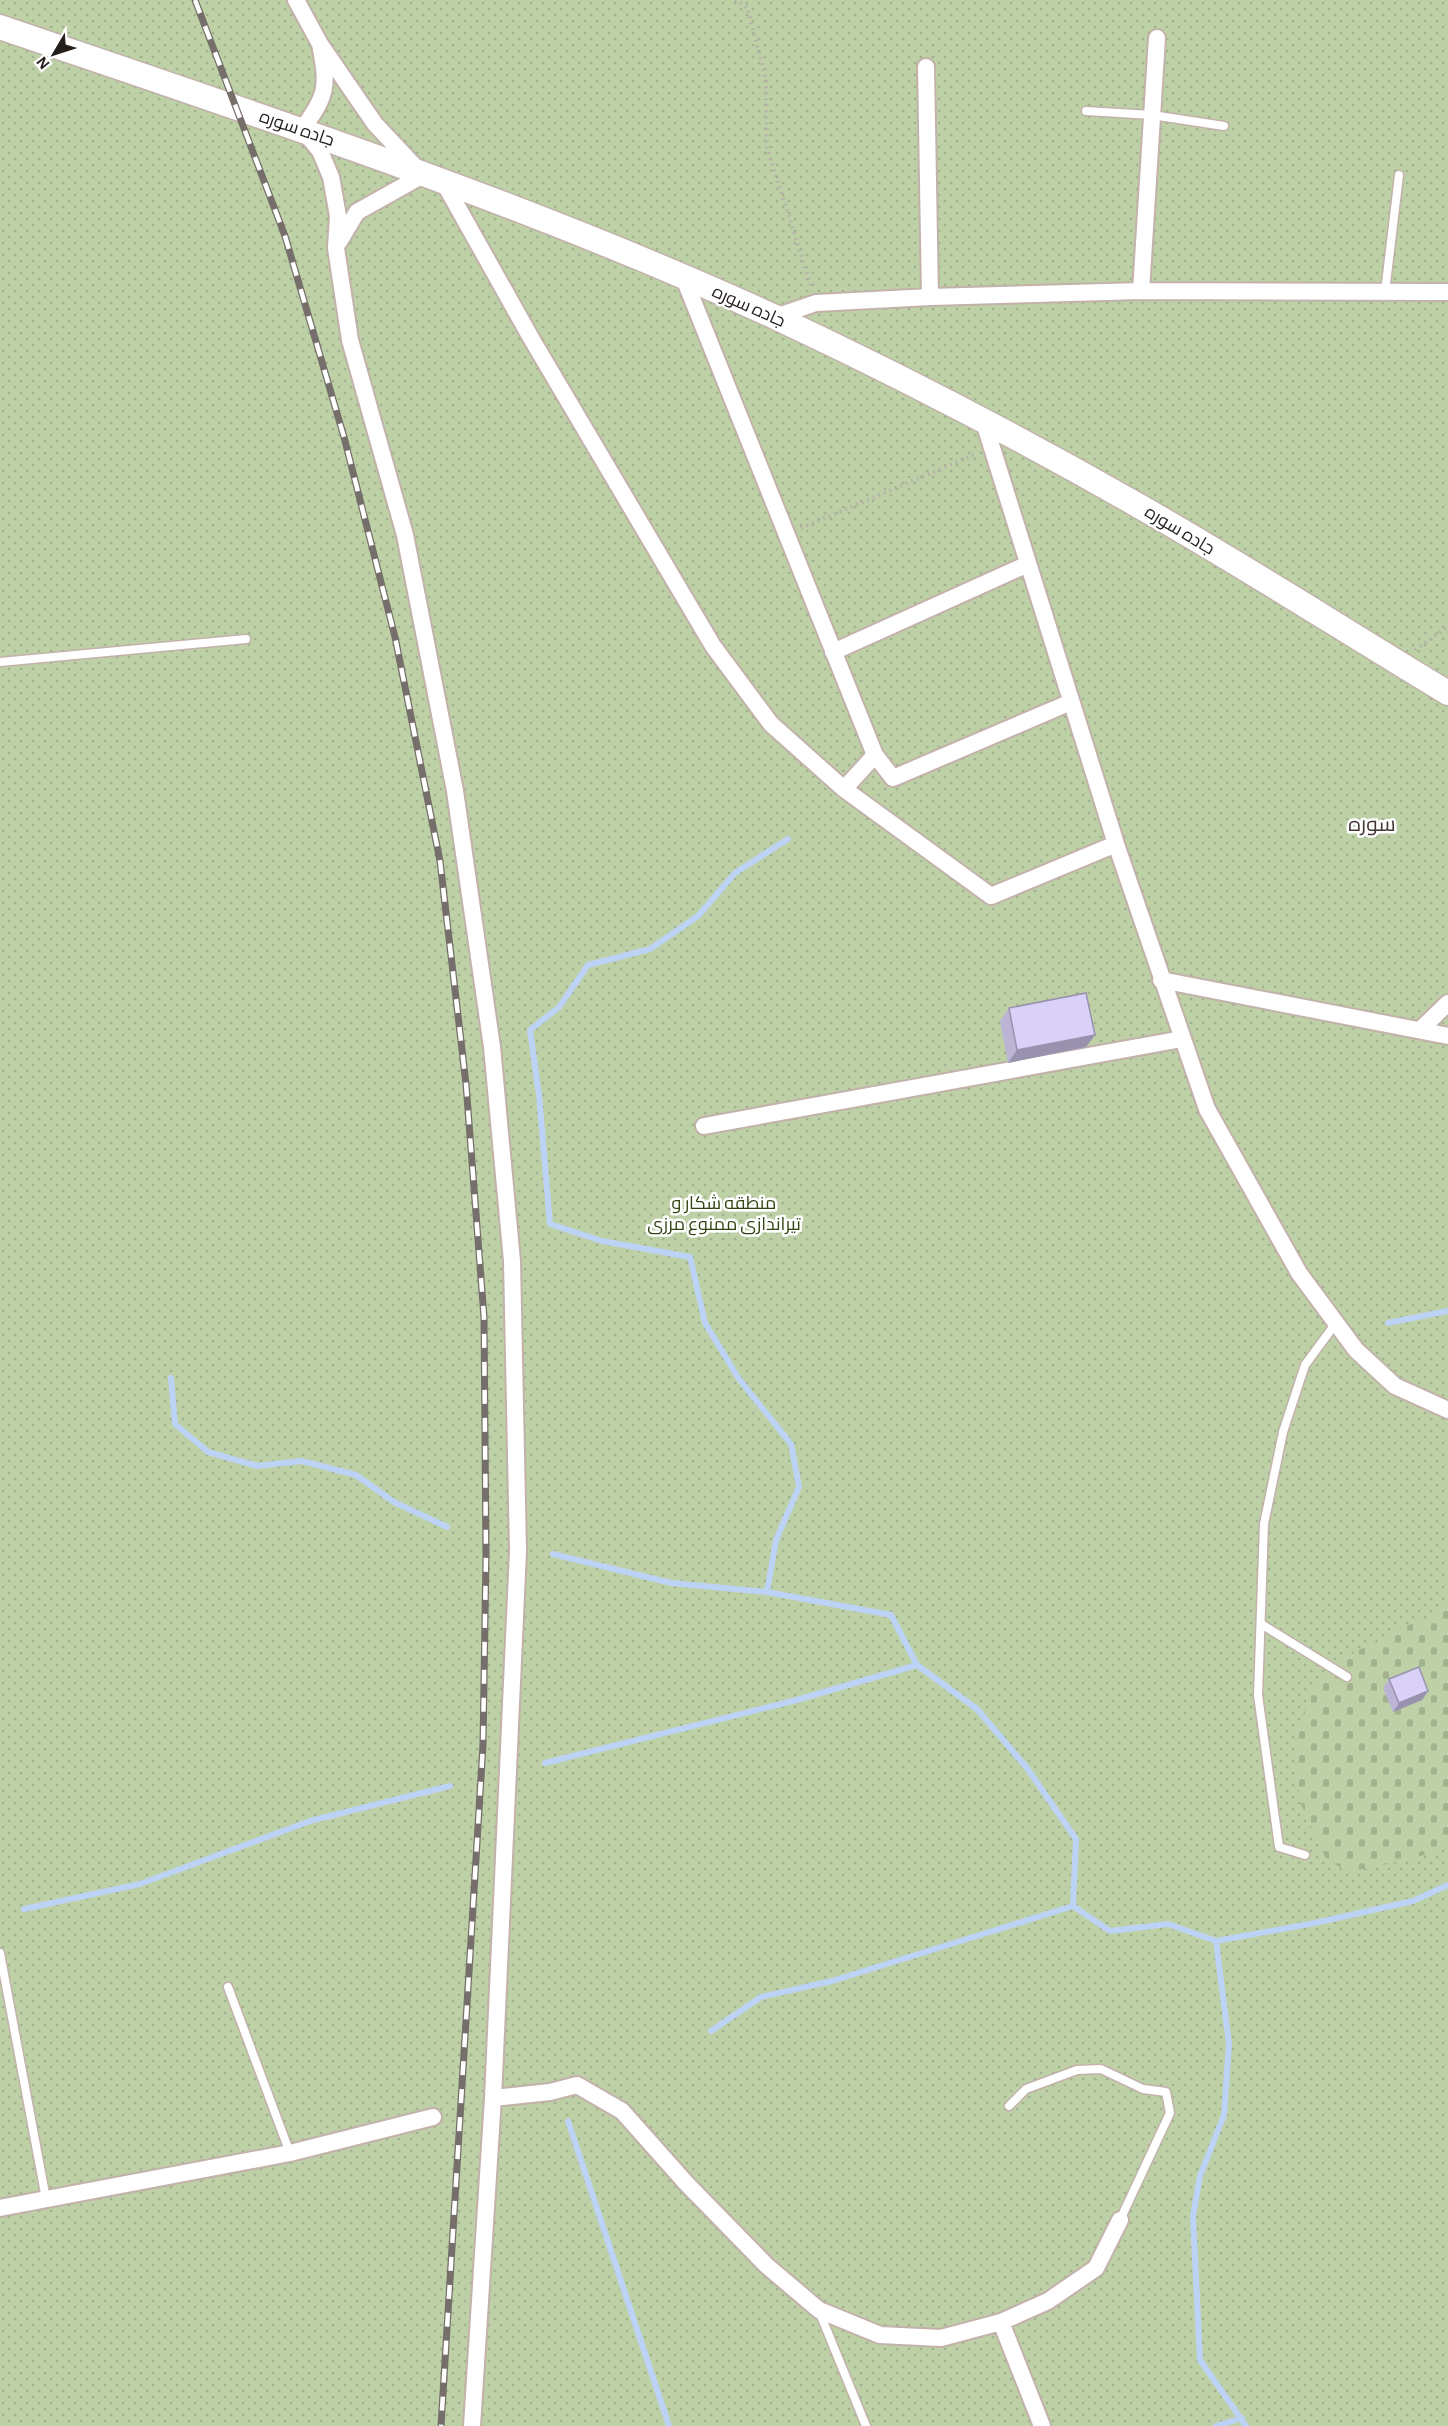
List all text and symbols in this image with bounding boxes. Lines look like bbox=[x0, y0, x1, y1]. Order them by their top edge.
north arrow bbox=[24, 24, 84, 84]
text: N bbox=[33, 53, 53, 72]
street label: جاده سوره bbox=[257, 108, 336, 151]
street label: جاده سوره bbox=[709, 283, 788, 332]
street label: جاده سوره bbox=[1141, 503, 1218, 560]
district label: سوره bbox=[1348, 814, 1396, 836]
park label: منطقه شکار و تیراندازی ممنوع مرزی bbox=[647, 1194, 801, 1236]

